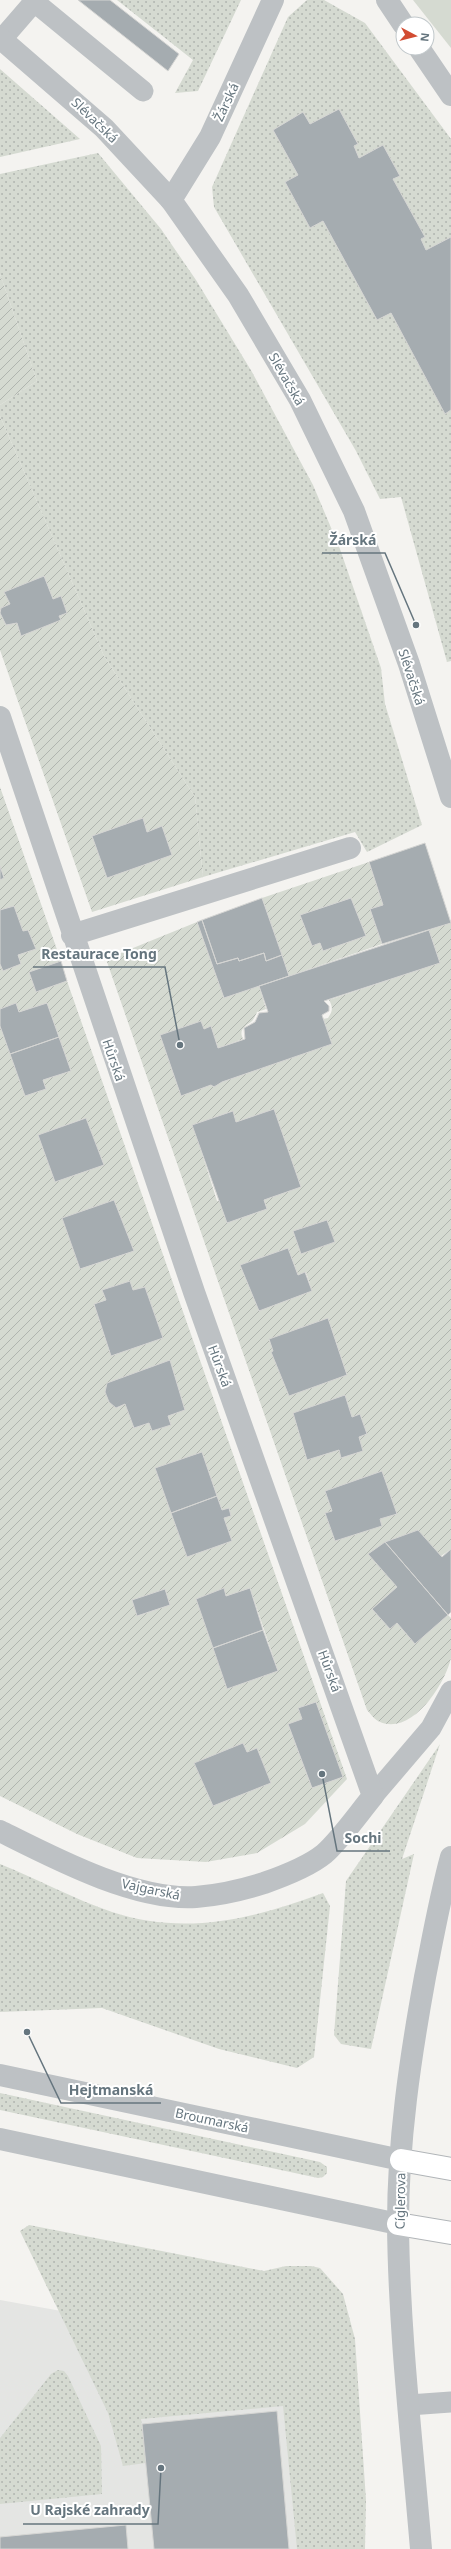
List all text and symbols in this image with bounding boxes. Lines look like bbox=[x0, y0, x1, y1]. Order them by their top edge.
north arrow bbox=[395, 16, 435, 56]
text: N bbox=[417, 32, 433, 43]
street label: Žárská bbox=[209, 80, 243, 124]
street label: Slévačská bbox=[68, 93, 122, 147]
street label: Slévačská bbox=[265, 349, 309, 409]
callout: Žárská bbox=[322, 527, 385, 553]
text: Žárská bbox=[330, 530, 376, 549]
street label: Slévačská bbox=[394, 647, 430, 707]
callout: Restaurace Tong bbox=[33, 941, 165, 967]
text: Restaurace Tong bbox=[41, 944, 157, 963]
street label: Hůrská bbox=[98, 1037, 130, 1083]
street label: Hůrská bbox=[204, 1342, 236, 1390]
street label: Hůrská bbox=[314, 1647, 346, 1695]
callout: Sochi bbox=[337, 1825, 390, 1851]
text: Sochi bbox=[345, 1828, 381, 1847]
street label: Vajgarská bbox=[120, 1874, 182, 1904]
callout: Hejtmanská bbox=[61, 2077, 161, 2103]
text: Hejtmanská bbox=[69, 2080, 153, 2099]
street label: Broumarská bbox=[174, 2103, 250, 2137]
street label: Cíglerova bbox=[391, 2172, 409, 2230]
callout: U Rajské zahrady bbox=[23, 2498, 158, 2524]
text: U Rajské zahrady bbox=[30, 2500, 150, 2519]

